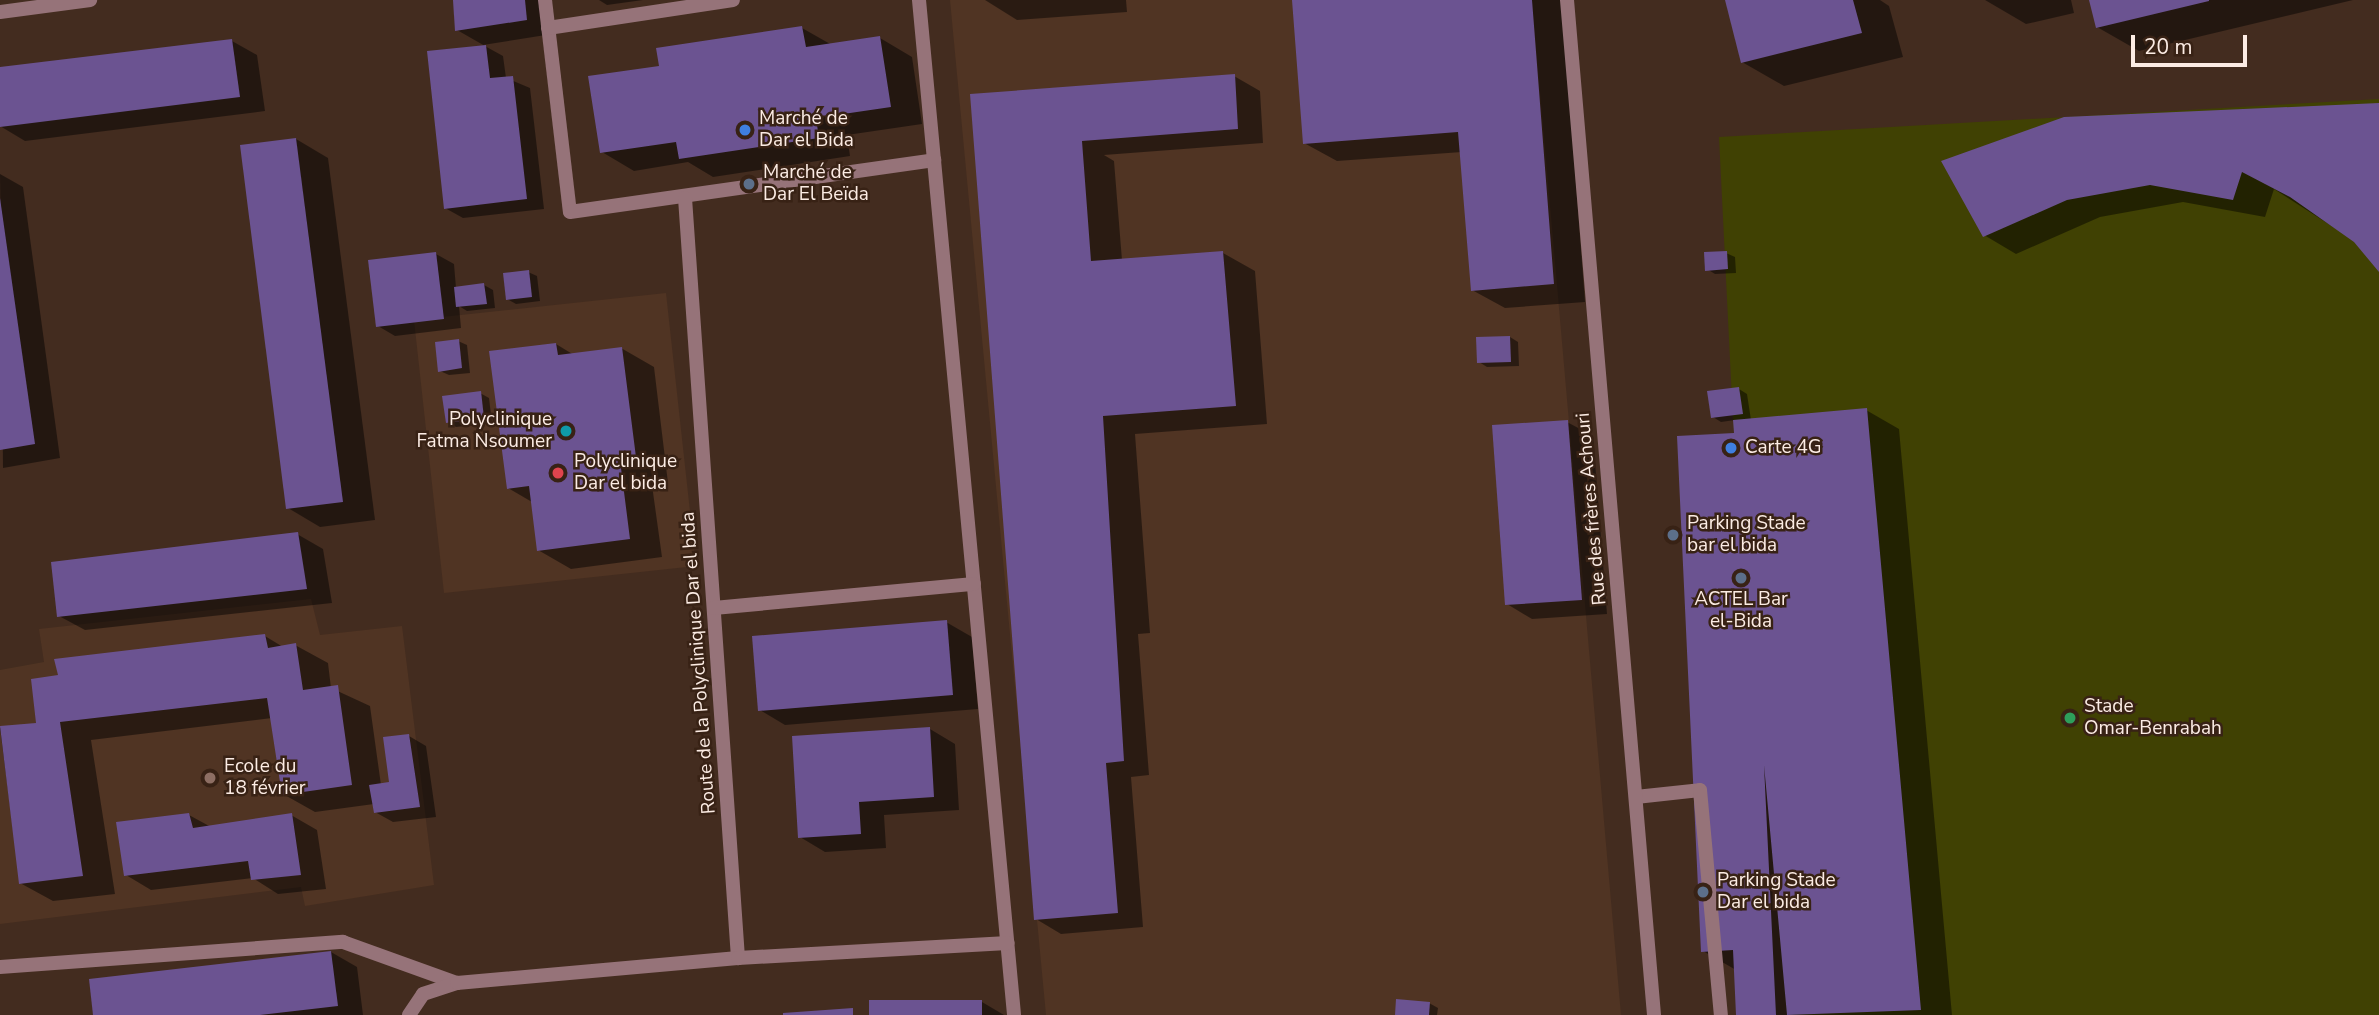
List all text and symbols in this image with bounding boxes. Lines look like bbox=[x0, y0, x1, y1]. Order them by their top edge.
scale bar bbox=[2134, 21, 2250, 65]
text: 20 m bbox=[2144, 33, 2193, 61]
place label: Marché de Dar el Bida bbox=[759, 108, 854, 152]
marker: Marché de Dar el Bida bbox=[737, 122, 753, 138]
place label: Marché de Dar El Beïda bbox=[763, 162, 869, 206]
marker: Marché de Dar El Beïda bbox=[741, 176, 757, 192]
place label: Polyclinique Fatma Nsoumer bbox=[416, 409, 552, 453]
street label: Rue des frères Achouri bbox=[1572, 412, 1612, 606]
marker: Polyclinique Fatma Nsoumer bbox=[558, 423, 574, 439]
place label: Carte 4G bbox=[1745, 437, 1822, 459]
marker: Carte 4G bbox=[1723, 440, 1739, 456]
place label: Polyclinique Dar el bida bbox=[574, 451, 677, 495]
marker: Polyclinique Dar el bida bbox=[548, 463, 568, 483]
street label: Route de la Polyclinique Dar el bida bbox=[677, 511, 721, 815]
place label: Parking Stade bar el bida bbox=[1687, 513, 1806, 557]
marker: Parking Stade bar el bida bbox=[1665, 527, 1681, 543]
marker: ACTEL Bar el-Bida bbox=[1733, 570, 1749, 586]
place label: ACTEL Bar el-Bida bbox=[1694, 589, 1788, 633]
place label: Stade Omar-Benrabah bbox=[2084, 696, 2222, 740]
marker: Stade Omar-Benrabah bbox=[2062, 710, 2078, 726]
place label: Ecole du 18 février bbox=[224, 756, 306, 800]
marker: Ecole du 18 février bbox=[202, 770, 218, 786]
place label: Parking Stade Dar el bida bbox=[1717, 870, 1836, 914]
marker: Parking Stade Dar el bida bbox=[1695, 884, 1711, 900]

